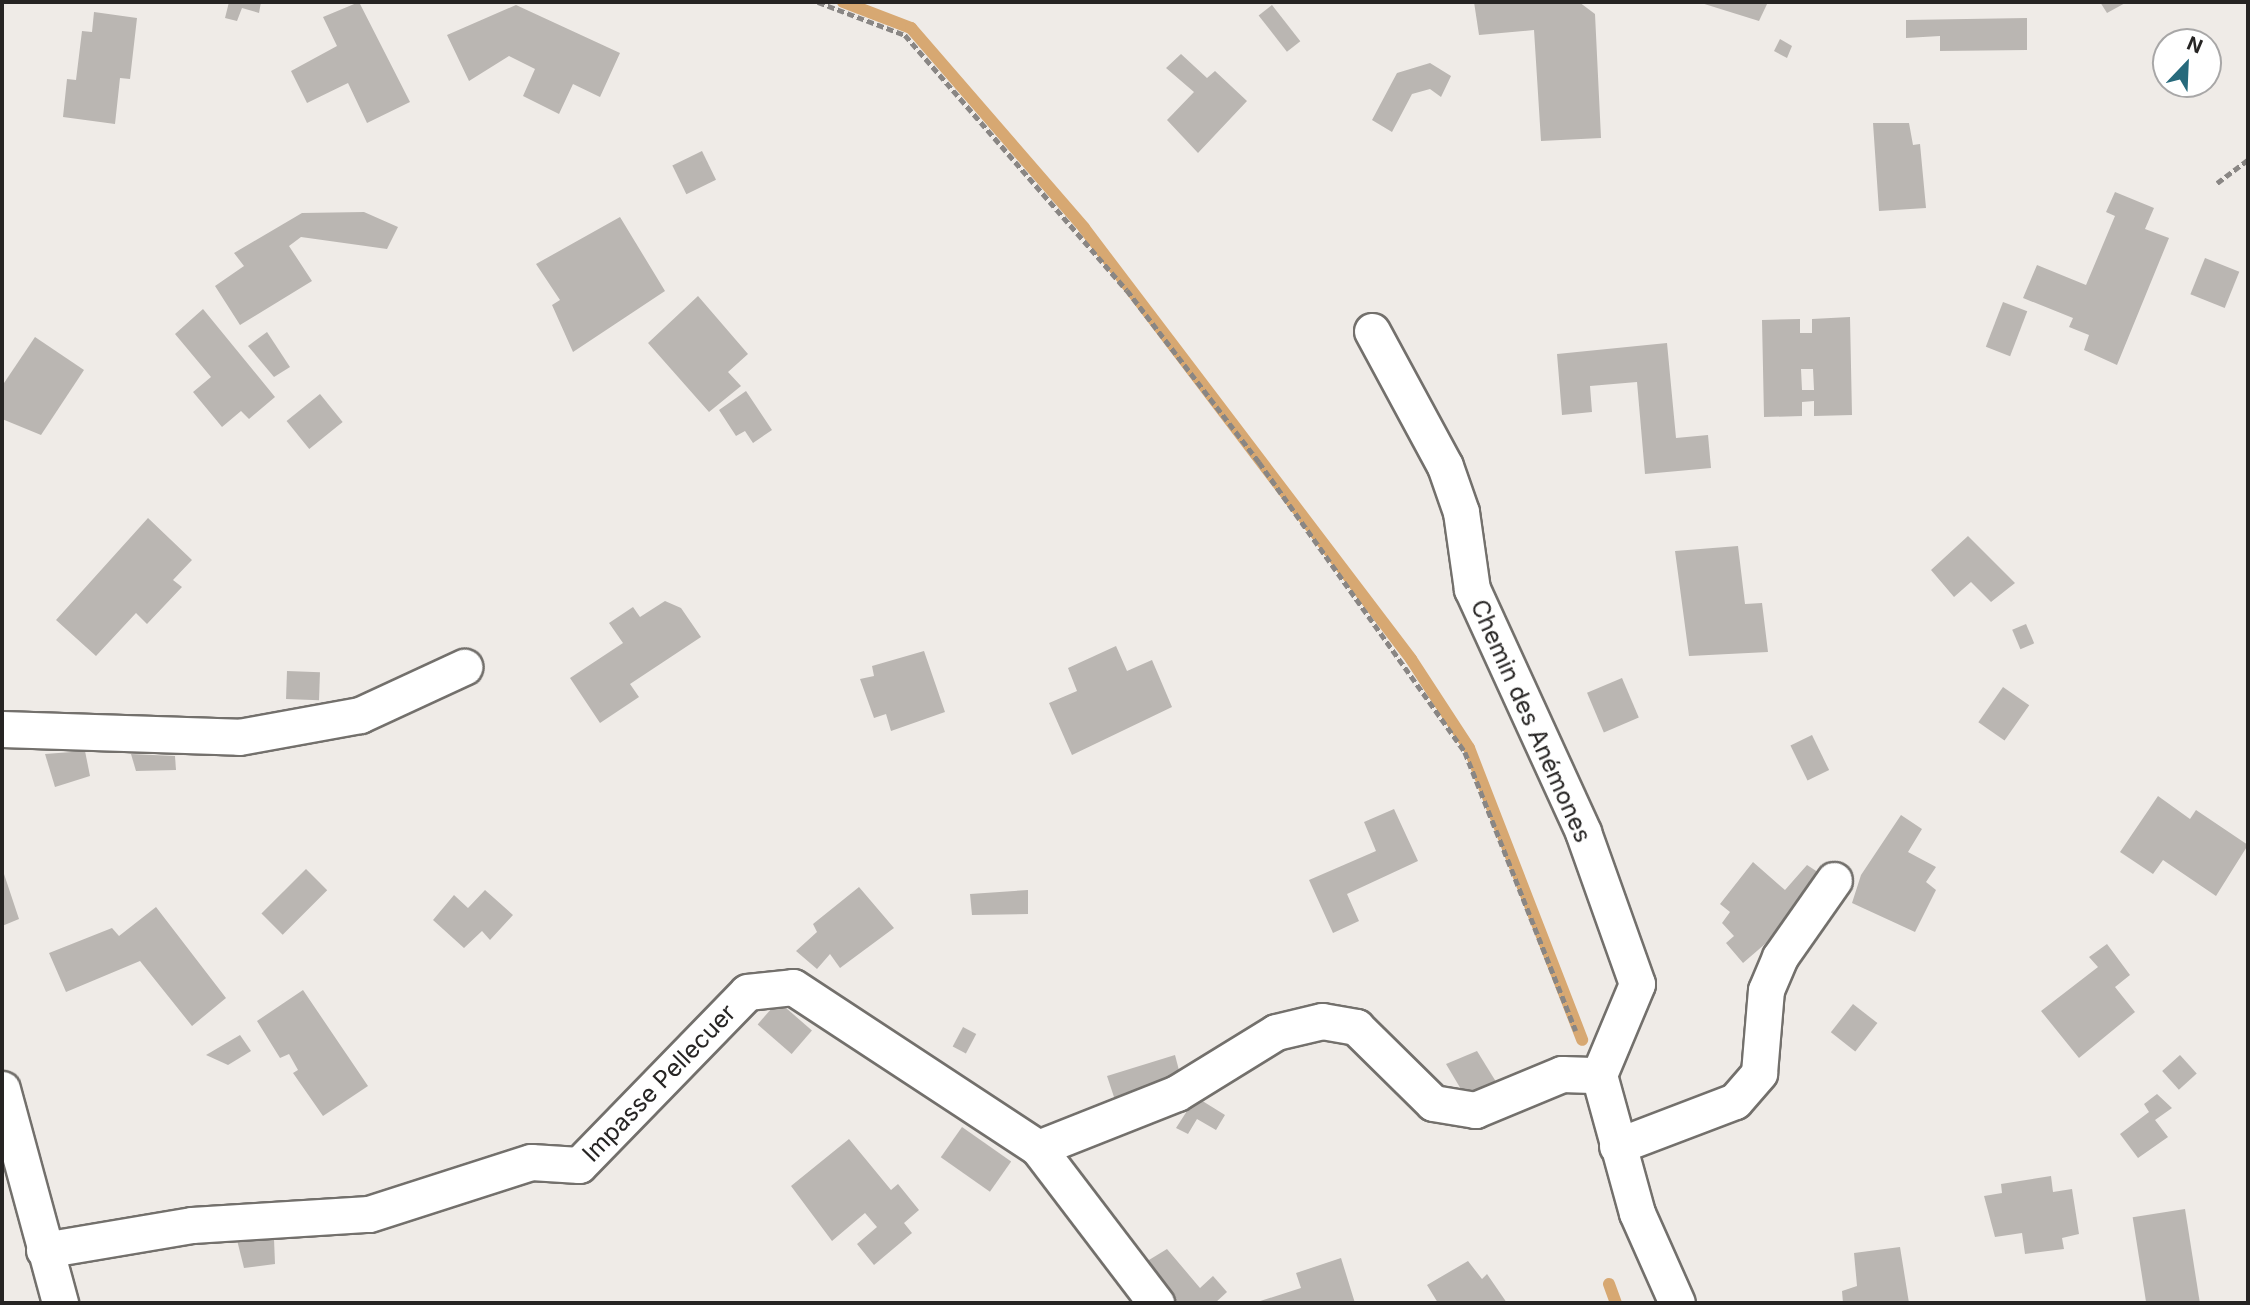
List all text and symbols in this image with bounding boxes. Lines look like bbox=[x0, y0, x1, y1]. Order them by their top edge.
north arrow bbox=[2152, 28, 2222, 98]
text: N bbox=[2183, 32, 2206, 58]
street label: Chemin des Anémones bbox=[1464, 595, 1598, 847]
street label: Impasse Pellecuer bbox=[577, 998, 741, 1168]

